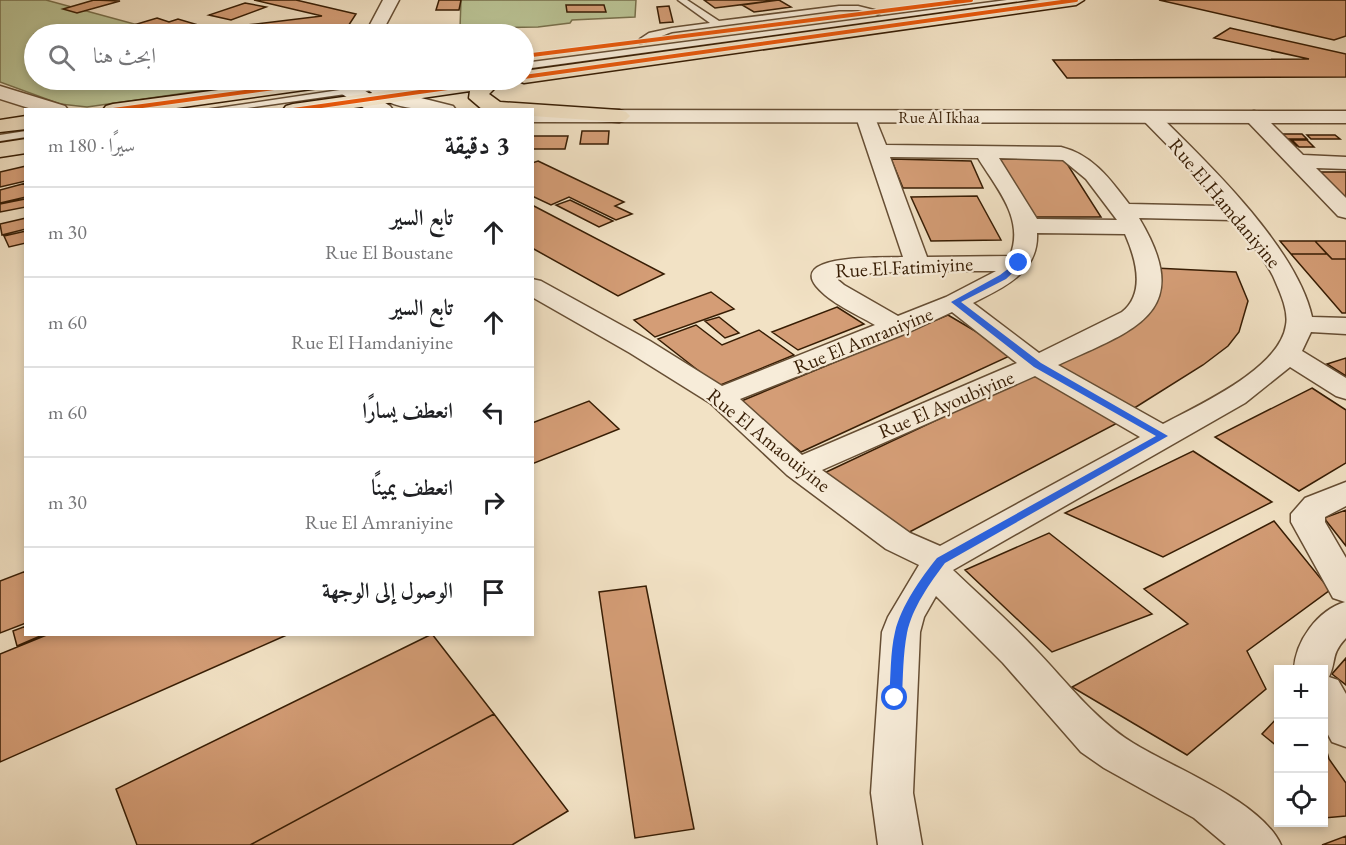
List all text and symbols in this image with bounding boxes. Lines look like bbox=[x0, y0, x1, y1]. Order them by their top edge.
search box bbox=[24, 24, 534, 90]
icon: search bbox=[45, 41, 78, 74]
text: ابحث هنا bbox=[93, 41, 156, 70]
street label: Rue Al Ikhaa bbox=[898, 107, 980, 128]
text: 3 دقيقة bbox=[445, 128, 510, 162]
text: سيرًا · 180 m bbox=[48, 132, 135, 158]
street label: Rue El Hamdaniyine bbox=[1163, 133, 1287, 274]
text: تابع السير bbox=[390, 203, 453, 232]
icon: ahead bbox=[477, 216, 510, 249]
text: 30 m bbox=[48, 219, 87, 245]
text: Rue El Boustane bbox=[325, 239, 453, 265]
route end bbox=[1005, 249, 1031, 275]
street label: Rue El Fatimiyine bbox=[834, 250, 974, 284]
text: تابع السير bbox=[390, 293, 453, 322]
street label: Rue El Amraniyine bbox=[789, 300, 937, 380]
icon: ahead bbox=[477, 306, 510, 339]
text: 60 m bbox=[48, 309, 87, 335]
text: Rue El Hamdaniyine bbox=[291, 329, 453, 355]
street label: Rue El Ayoubiyine bbox=[874, 364, 1018, 444]
street label: Rue El Amaouiyine bbox=[702, 382, 836, 498]
text: انعطف يسارًا bbox=[362, 396, 453, 425]
icon: left bbox=[477, 396, 510, 429]
text: 60 m bbox=[48, 399, 87, 425]
text: انعطف يمينًا bbox=[371, 473, 453, 502]
icon: right bbox=[477, 486, 510, 519]
text: 30 m bbox=[48, 489, 87, 515]
text: Rue El Amraniyine bbox=[305, 509, 453, 535]
text: الوصول إلى الوجهة bbox=[322, 576, 453, 605]
icon: arrive bbox=[477, 576, 510, 609]
map controls bbox=[1274, 665, 1328, 827]
button: + bbox=[1274, 665, 1328, 719]
route start bbox=[881, 684, 907, 710]
button: − bbox=[1274, 719, 1328, 773]
button: locate bbox=[1274, 773, 1328, 827]

